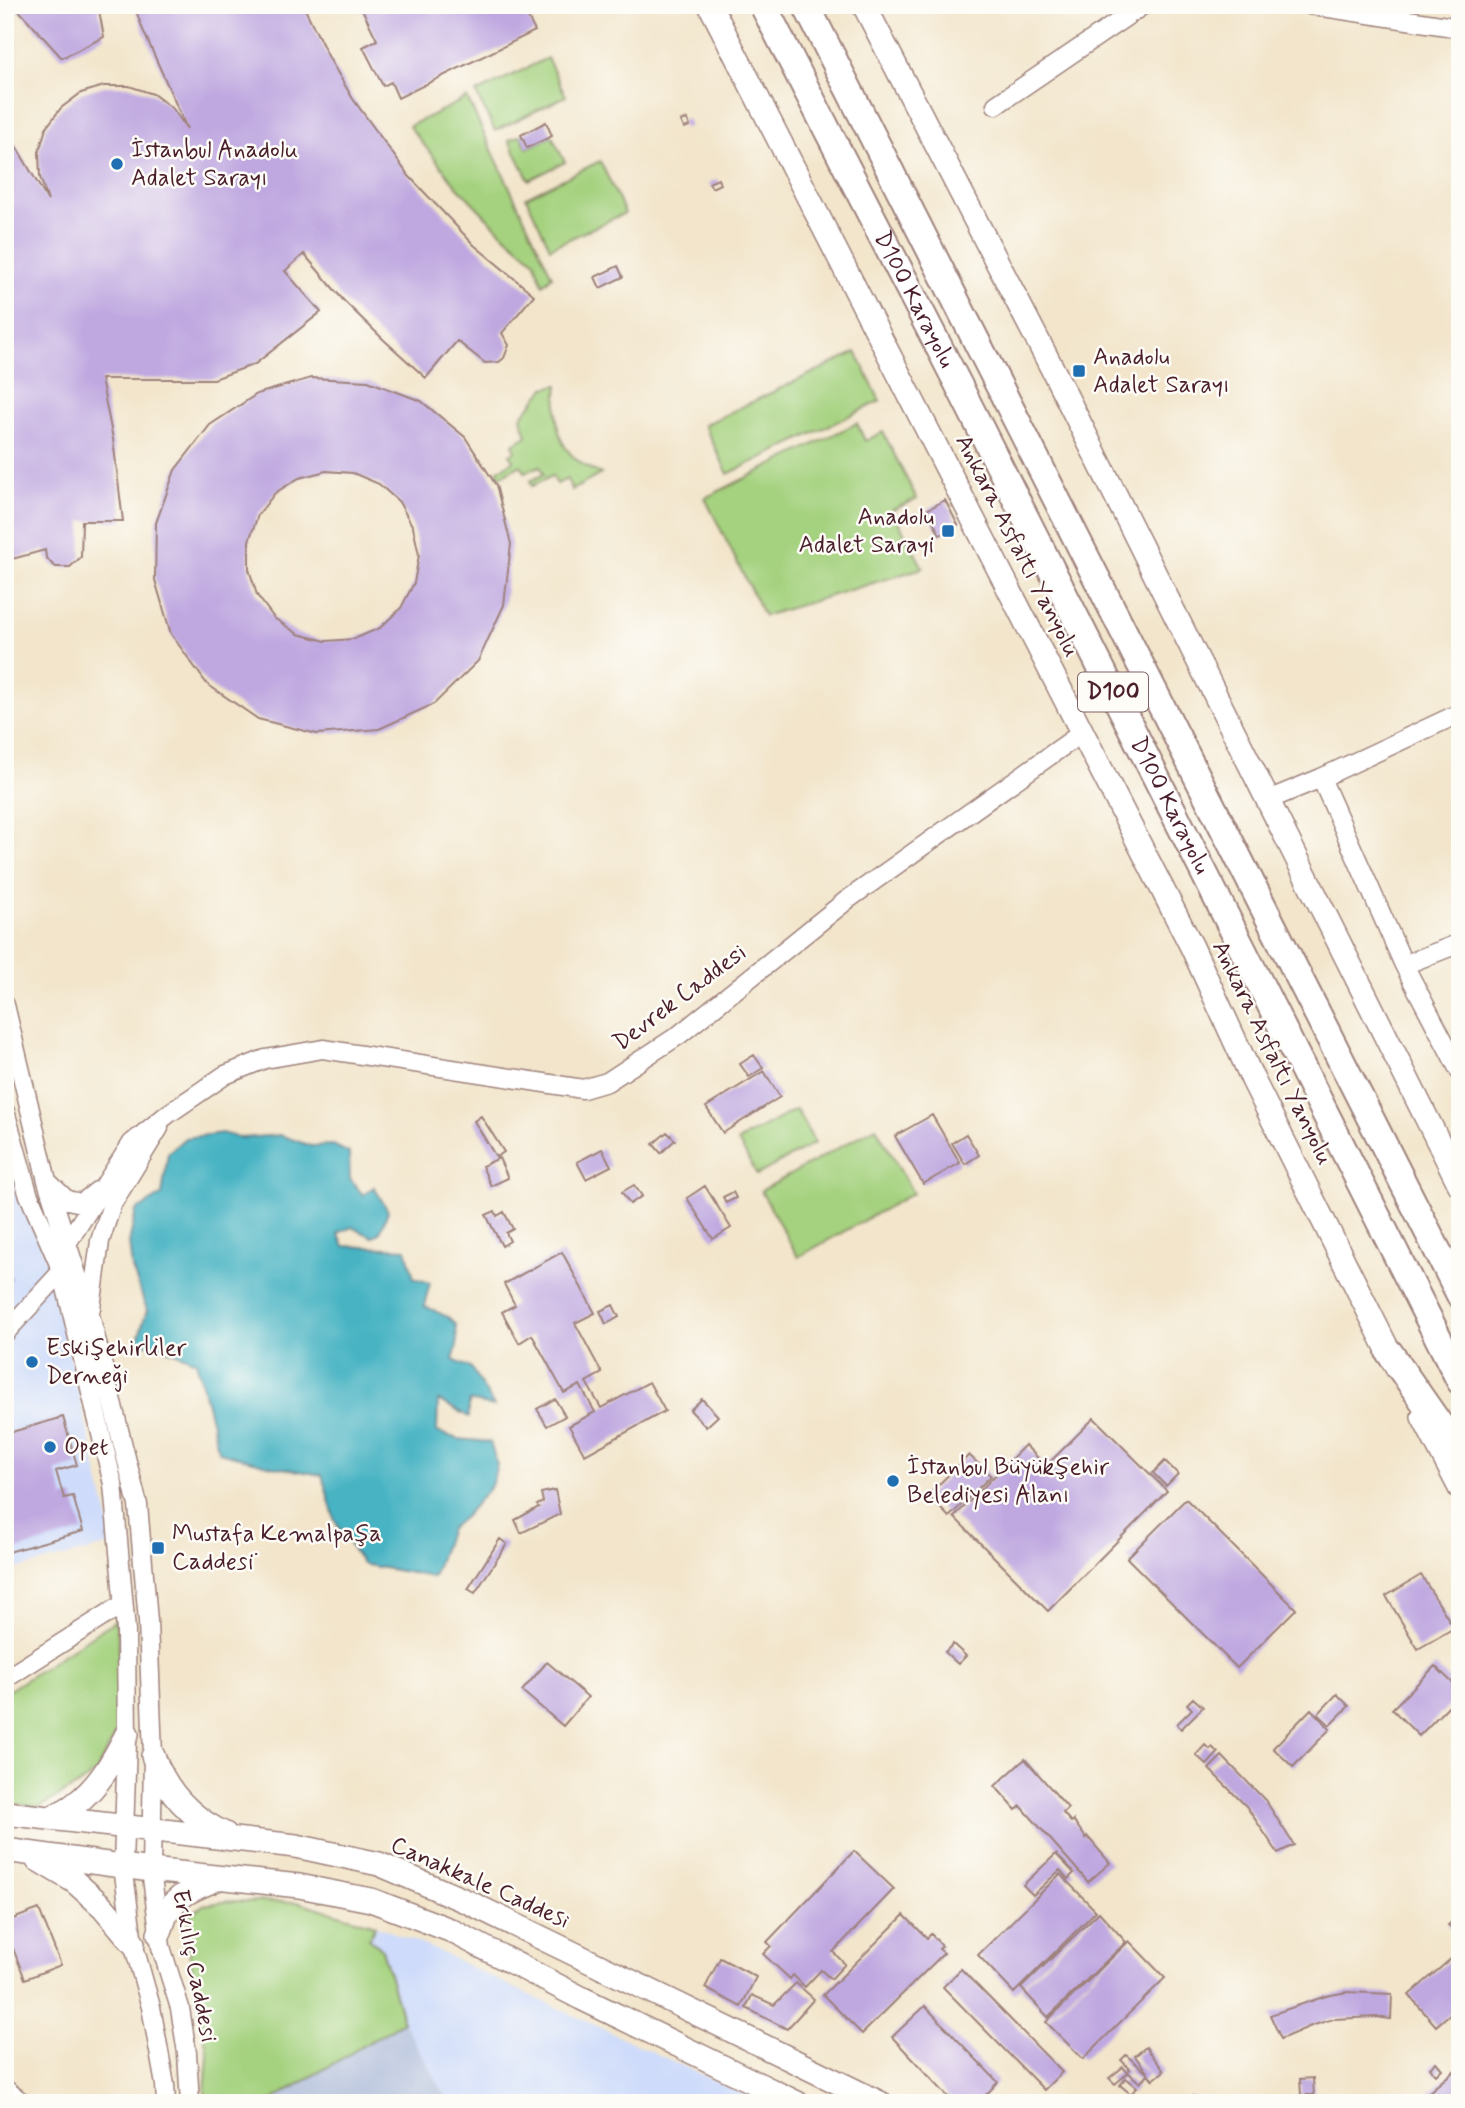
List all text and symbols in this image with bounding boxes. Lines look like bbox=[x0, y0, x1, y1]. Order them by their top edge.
place label: İstanbul Anadolu Adalet Sarayı bbox=[131, 135, 298, 194]
marker: İstanbul Anadolu Adalet Sarayı bbox=[109, 156, 125, 172]
street label: D100 Karayolu bbox=[866, 226, 963, 373]
place label: Anadolu Adalet Sarayı bbox=[1093, 342, 1230, 401]
marker: Anadolu Adalet Sarayı bbox=[1071, 363, 1087, 379]
street label: Ankara Asfaltı Yanyolu bbox=[947, 429, 1087, 663]
place label: Anadolu Adalet Sarayi bbox=[798, 502, 934, 561]
marker: Anadolu Adalet Sarayi bbox=[940, 523, 956, 539]
road number: D100 bbox=[1078, 672, 1148, 712]
street label: D100 Karayolu bbox=[1123, 732, 1218, 879]
street label: Ankara Asfaltı Yanyolu bbox=[1204, 936, 1340, 1170]
street label: Devrek Caddesi bbox=[607, 938, 753, 1058]
place label: Eskişehirliler Derneği bbox=[46, 1333, 186, 1392]
marker: Eskişehirliler Derneği bbox=[24, 1354, 40, 1370]
place label: Opet bbox=[64, 1432, 108, 1463]
marker: Opet bbox=[42, 1439, 58, 1455]
place label: İstanbul Büyükşehir Belediyesi Alanı bbox=[907, 1452, 1109, 1511]
marker: İstanbul Büyükşehir Belediyesi Alanı bbox=[885, 1473, 901, 1489]
place label: Mustafa Kemalpaşa Caddesi̇ bbox=[172, 1519, 382, 1578]
marker: Mustafa Kemalpaşa Caddesi̇ bbox=[150, 1540, 166, 1556]
street label: Canakkale Caddesi bbox=[386, 1830, 574, 1936]
street label: Erkılıç Caddesi bbox=[164, 1887, 224, 2045]

